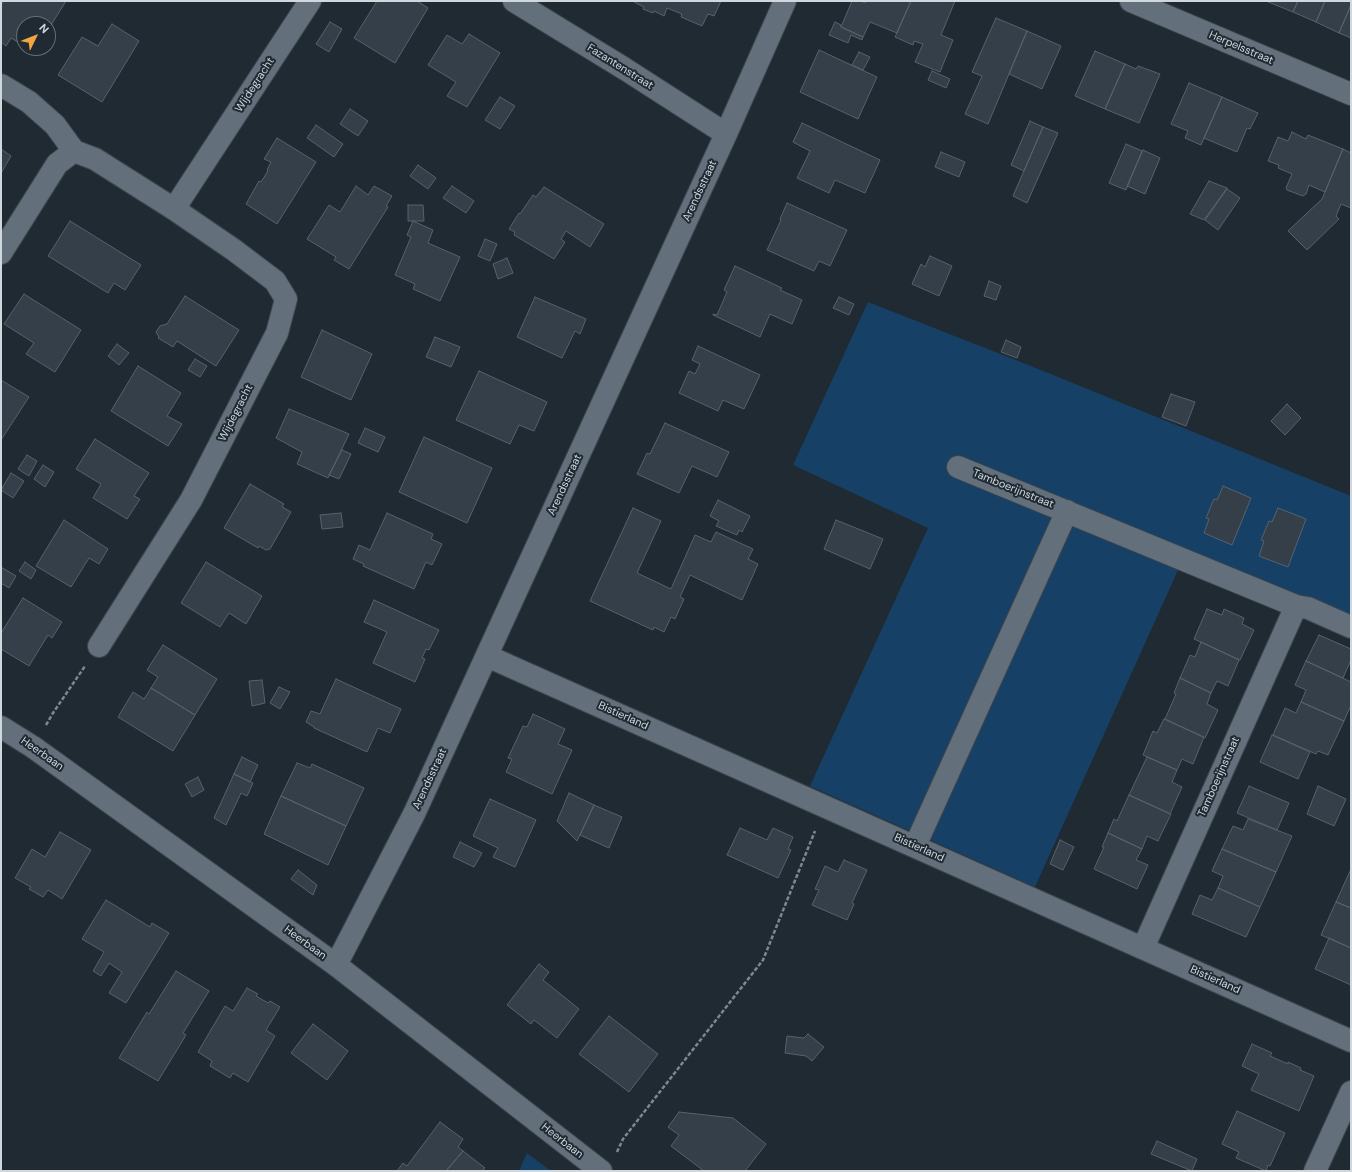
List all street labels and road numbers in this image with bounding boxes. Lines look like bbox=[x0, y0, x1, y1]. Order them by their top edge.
street label: Herpelsstraat bbox=[1207, 29, 1275, 67]
street label: Fazantenstraat bbox=[585, 41, 655, 93]
street label: Wijdegracht bbox=[233, 55, 277, 115]
street label: Arendsstraat bbox=[680, 158, 720, 224]
street label: Wijdegracht bbox=[216, 382, 256, 444]
street label: Arendsstraat bbox=[545, 452, 585, 518]
street label: Tamboerijnstraat bbox=[971, 467, 1055, 511]
street label: Bistierland bbox=[596, 699, 650, 733]
street label: Heerbaan bbox=[18, 734, 66, 774]
street label: Tamboerijnstraat bbox=[1195, 735, 1243, 819]
street label: Arendsstraat bbox=[410, 746, 450, 812]
street label: Bistierland bbox=[892, 831, 946, 865]
street label: Heerbaan bbox=[281, 923, 329, 963]
street label: Bistierland bbox=[1188, 963, 1242, 997]
street label: Heerbaan bbox=[539, 1121, 585, 1161]

